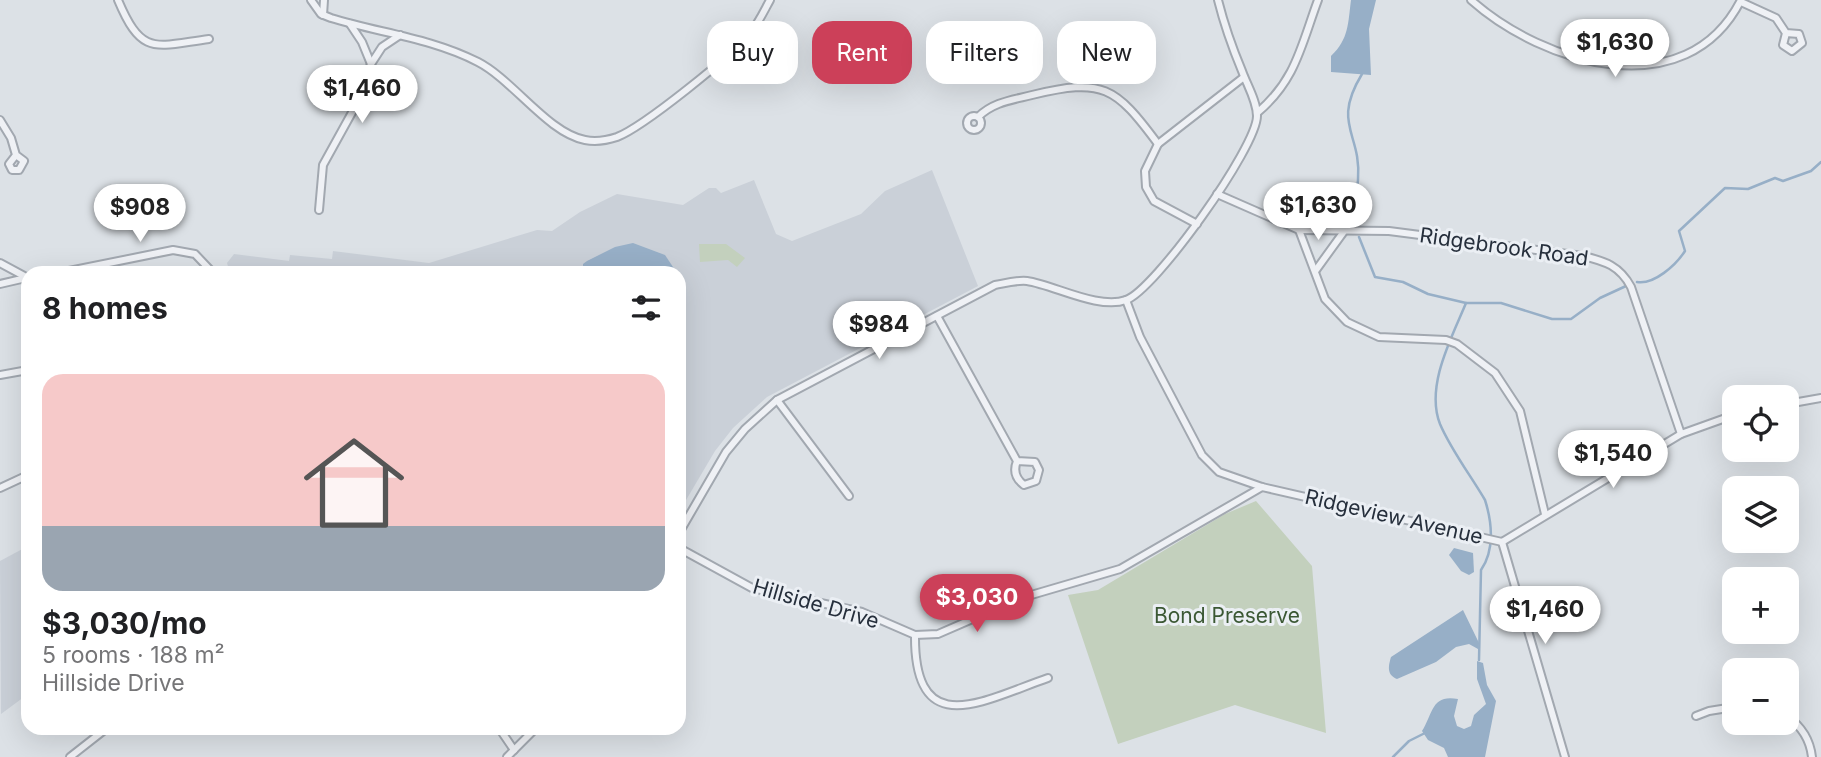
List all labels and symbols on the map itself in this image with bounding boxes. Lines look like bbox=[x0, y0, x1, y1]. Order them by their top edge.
pin: $1,630 bbox=[1558, 20, 1672, 79]
pin: $1,460 bbox=[305, 66, 419, 125]
pin: $1,630 bbox=[1261, 182, 1375, 242]
pin: $908 bbox=[99, 184, 181, 244]
street label: Ridgebrook Road bbox=[1418, 222, 1590, 271]
pin: $984 bbox=[838, 302, 920, 361]
pin: $1,540 bbox=[1556, 430, 1670, 490]
street label: Ridgeview Avenue bbox=[1303, 484, 1485, 549]
street label: Hillside Drive bbox=[750, 574, 882, 633]
pin: $3,030 bbox=[920, 574, 1034, 634]
pin: $1,460 bbox=[1488, 586, 1602, 646]
park label: Bond Preserve bbox=[1154, 603, 1300, 628]

